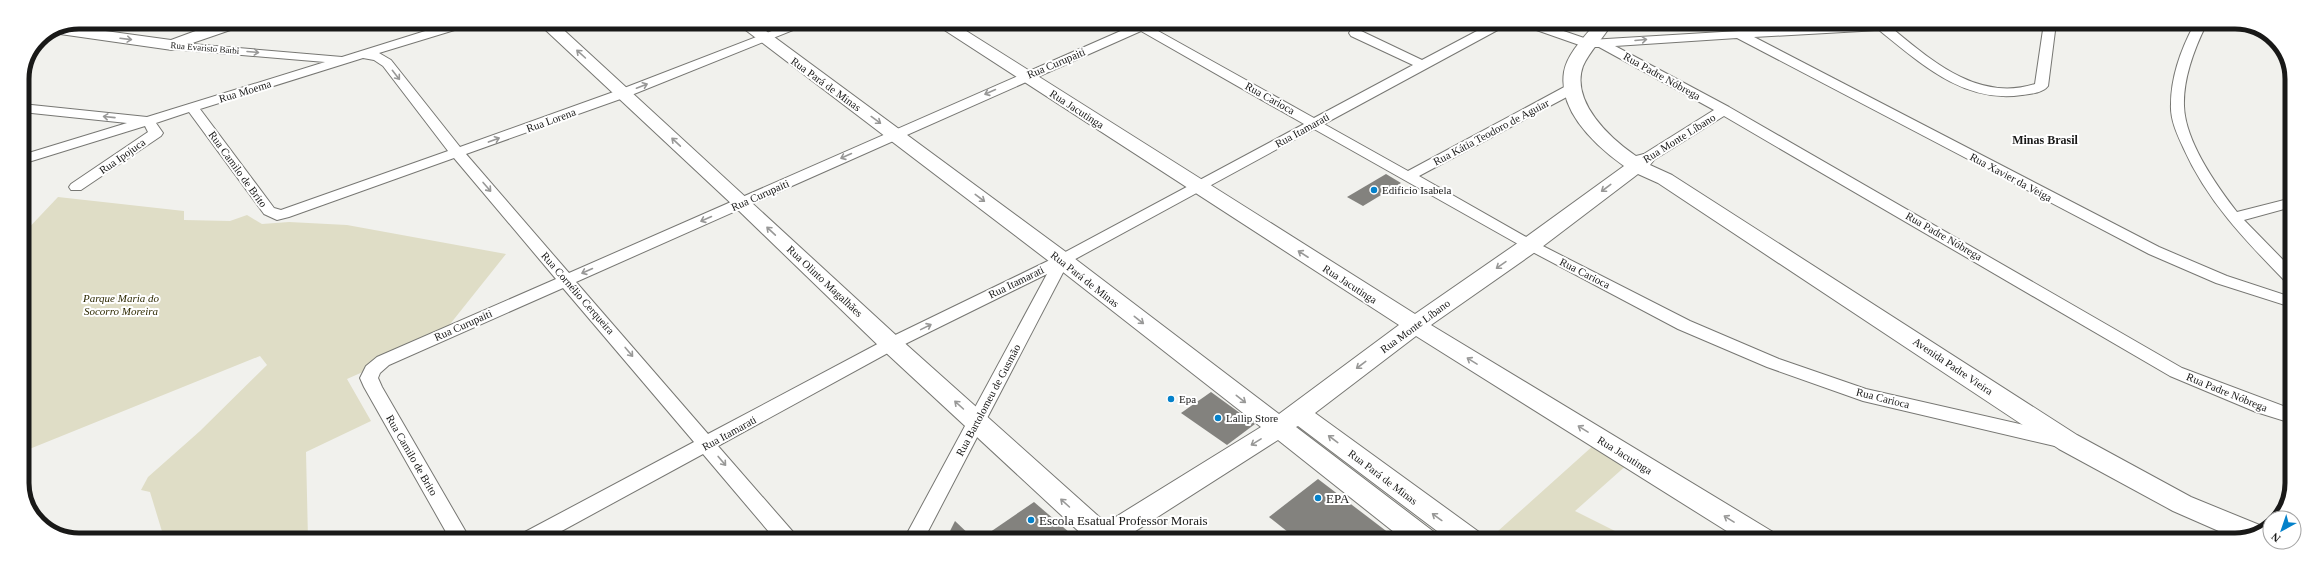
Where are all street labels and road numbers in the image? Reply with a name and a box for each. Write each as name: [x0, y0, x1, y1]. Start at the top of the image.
street label: Rua Evaristo Barbi: [170, 40, 240, 56]
street label: Rua Curupaiti: [1025, 45, 1087, 81]
street label: Rua Padre Nóbrega: [1621, 50, 1703, 102]
street label: Rua Pará de Minas: [789, 55, 863, 113]
street label: Rua Moema: [217, 77, 273, 105]
street label: Rua Carioca: [1243, 79, 1297, 117]
street label: Rua Jacutinga: [1048, 87, 1106, 131]
street label: Rua Kátia Teodoro de Aguiar: [1431, 96, 1551, 168]
street label: Rua Lorena: [525, 105, 577, 134]
street label: Rua Itamarati: [1273, 110, 1331, 150]
street label: Rua Monte Líbano: [1641, 111, 1718, 165]
street label: Rua Camilo de Brito: [206, 129, 270, 210]
street label: Rua Ipojuca: [97, 136, 147, 176]
street label: Rua Xavier da Veiga: [1968, 150, 2054, 204]
street label: Rua Curupaiti: [729, 177, 791, 213]
street label: Rua Padre Nóbrega: [1904, 209, 1984, 263]
street label: Rua Olinto Magalhães: [785, 243, 865, 319]
street label: Rua Cornélio Cerqueira: [539, 249, 617, 337]
street label: Rua Pará de Minas: [1048, 249, 1122, 309]
street label: Rua Carioca: [1558, 255, 1612, 291]
street label: Rua Jacutinga: [1321, 262, 1379, 306]
street label: Rua Itamarati: [986, 263, 1046, 301]
street label: Rua Monte Líbano: [1378, 296, 1453, 355]
street label: Rua Curupaiti: [432, 307, 494, 343]
street label: Avenida Padre Vieira: [1911, 335, 1995, 397]
street label: Rua Bartolomeu de Gusmão: [953, 342, 1023, 458]
street label: Rua Padre Nóbrega: [2185, 370, 2269, 414]
street label: Rua Carioca: [1855, 386, 1911, 410]
street label: Rua Camilo de Brito: [384, 412, 440, 498]
street label: Rua Itamarati: [700, 413, 758, 453]
street label: Rua Jacutinga: [1596, 433, 1655, 477]
street label: Rua Pará de Minas: [1346, 447, 1420, 507]

